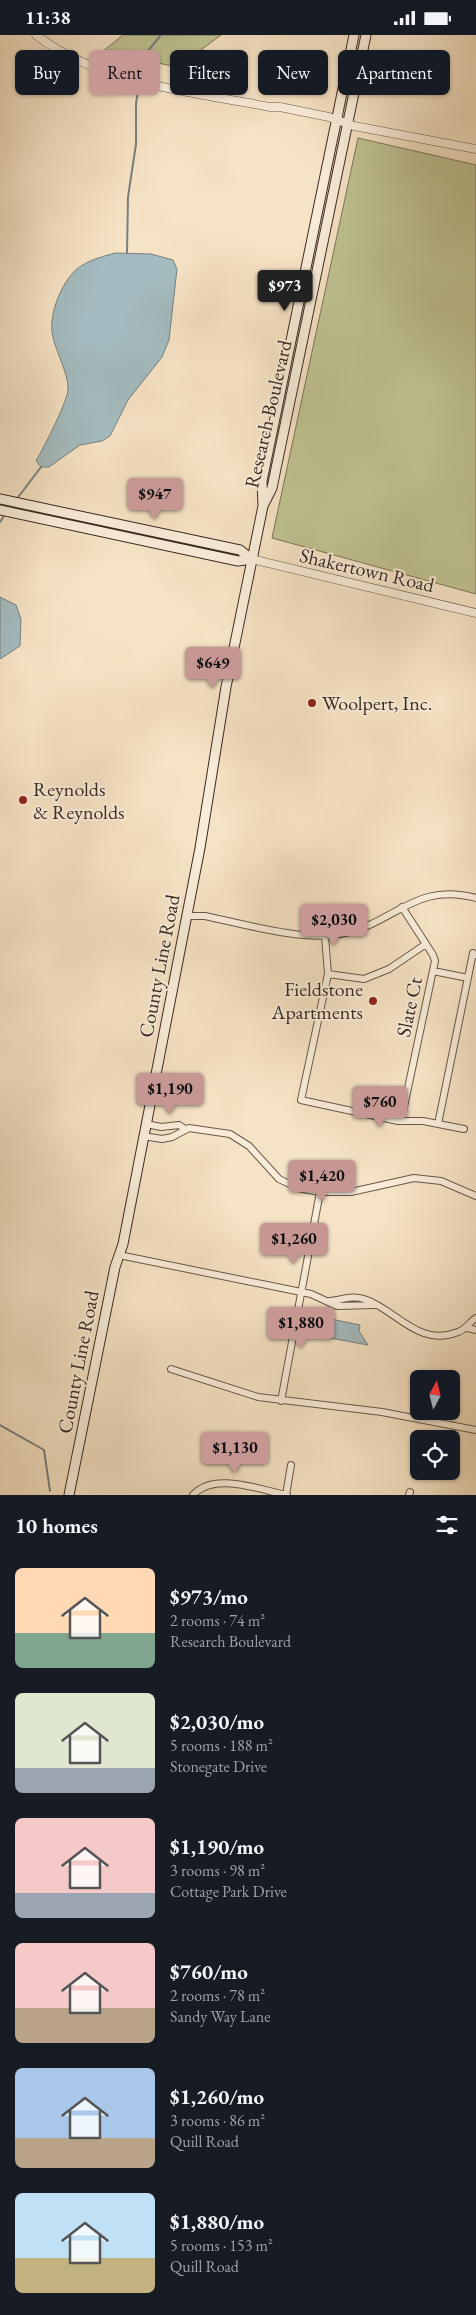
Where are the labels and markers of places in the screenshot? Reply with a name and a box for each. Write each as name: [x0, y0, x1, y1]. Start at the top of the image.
pin: $973: [255, 269, 315, 312]
pin: $947: [125, 477, 185, 520]
pin: $649: [183, 647, 243, 689]
place label: Woolpert, Inc.: [322, 690, 432, 716]
marker: Woolpert, Inc.: [306, 697, 318, 709]
place label: Reynolds & Reynolds: [33, 776, 124, 825]
marker: Reynolds & Reynolds: [17, 794, 29, 806]
pin: $2,030: [293, 903, 375, 946]
place label: Fieldstone Apartments: [271, 976, 363, 1025]
marker: Fieldstone Apartments: [367, 995, 379, 1007]
pin: $1,190: [129, 1073, 211, 1115]
pin: $760: [350, 1085, 410, 1128]
pin: $1,420: [281, 1159, 363, 1202]
pin: $1,260: [253, 1223, 335, 1265]
pin: $1,880: [260, 1307, 342, 1349]
pin: $1,130: [194, 1431, 276, 1474]

